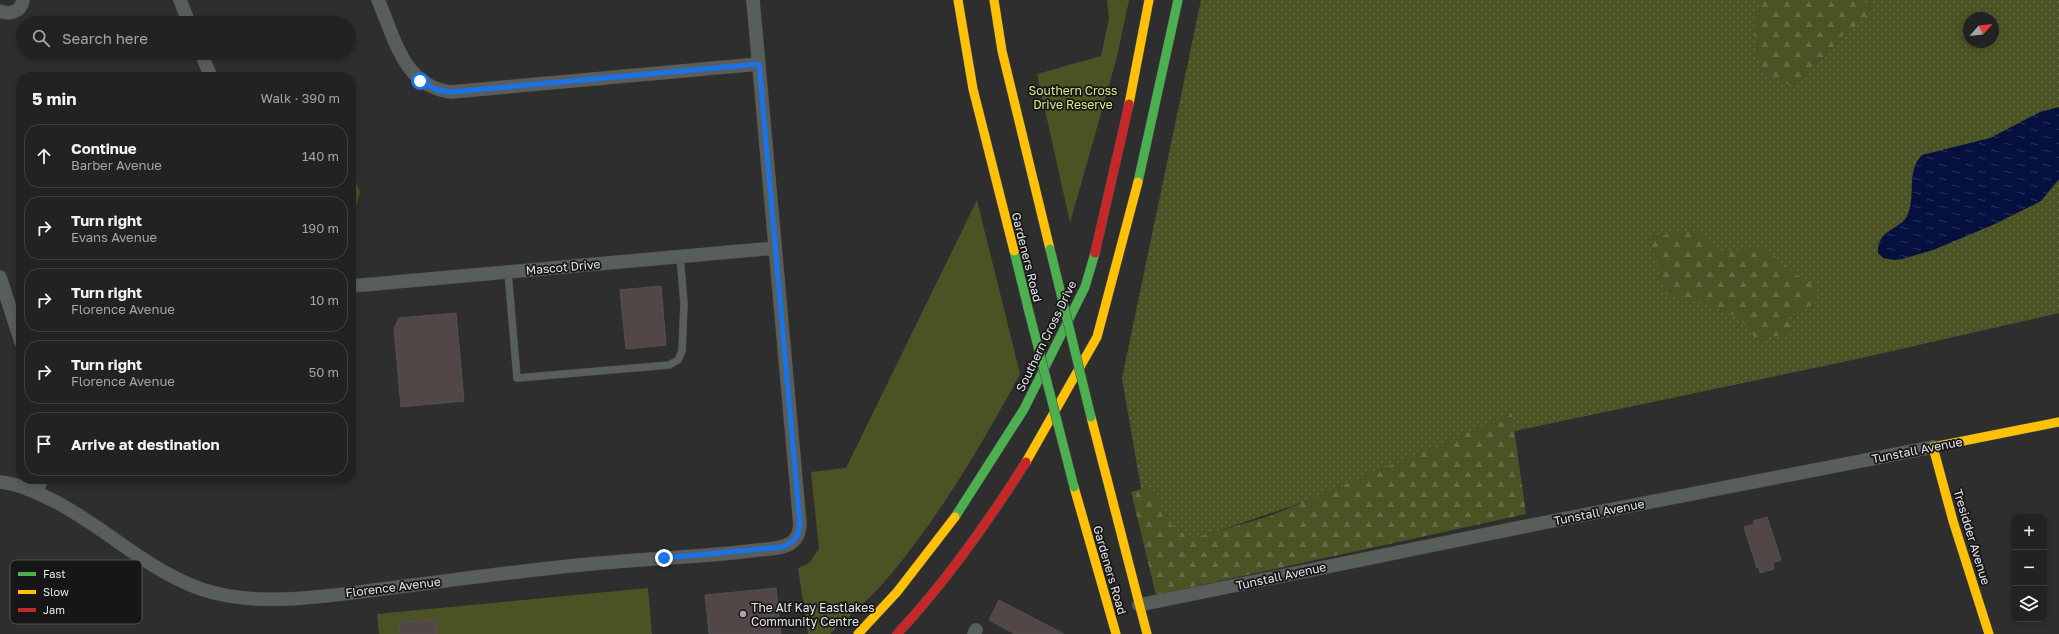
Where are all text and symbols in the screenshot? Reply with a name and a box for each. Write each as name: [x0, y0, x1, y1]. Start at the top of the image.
north arrow: [1963, 12, 1999, 48]
search box: [16, 16, 356, 60]
icon: search: [30, 27, 52, 49]
text: Search here: [62, 29, 148, 47]
route start: [411, 72, 429, 90]
park label: Southern Cross Drive Reserve: [1029, 83, 1117, 112]
text: 5 min: [32, 88, 76, 109]
text: Walk · 390 m: [261, 90, 340, 106]
text: Continue: [71, 139, 137, 157]
icon: ahead: [33, 145, 55, 167]
text: 140 m: [302, 148, 339, 164]
text: Barber Avenue: [71, 157, 162, 173]
text: Turn right: [71, 211, 142, 229]
street label: Gardeners Road: [1009, 211, 1045, 303]
icon: right: [33, 217, 55, 239]
text: 190 m: [302, 220, 339, 236]
text: Evans Avenue: [71, 229, 157, 245]
street label: Mascot Drive: [525, 256, 601, 278]
street label: Southern Cross Drive: [1013, 278, 1079, 394]
text: Turn right: [71, 283, 142, 301]
icon: right: [33, 289, 55, 311]
text: 10 m: [310, 292, 339, 308]
text: Florence Avenue: [71, 301, 175, 317]
text: Turn right: [71, 355, 142, 373]
icon: right: [33, 361, 55, 383]
text: 50 m: [309, 364, 339, 380]
text: Florence Avenue: [71, 373, 175, 389]
icon: arrive: [33, 433, 55, 455]
street label: Tunstall Avenue: [1870, 434, 1964, 466]
text: Arrive at destination: [71, 435, 220, 453]
street label: Tresidder Avenue: [1950, 487, 1994, 587]
street label: Tunstall Avenue: [1552, 496, 1646, 528]
map controls: [2011, 514, 2047, 622]
button: +: [2011, 514, 2047, 550]
street label: Gardeners Road: [1090, 524, 1130, 616]
route end: [655, 549, 673, 567]
button: −: [2011, 550, 2047, 586]
street label: Tunstall Avenue: [1234, 559, 1328, 593]
legend: [10, 560, 142, 624]
text: Fast: [43, 567, 66, 580]
street label: Florence Avenue: [345, 574, 442, 600]
text: Slow: [43, 585, 69, 598]
button: layers: [2011, 586, 2047, 622]
place label: The Alf Kay Eastlakes Community Centre: [751, 600, 875, 629]
text: Jam: [43, 603, 65, 616]
marker: The Alf Kay Eastlakes Community Centre: [738, 609, 748, 619]

